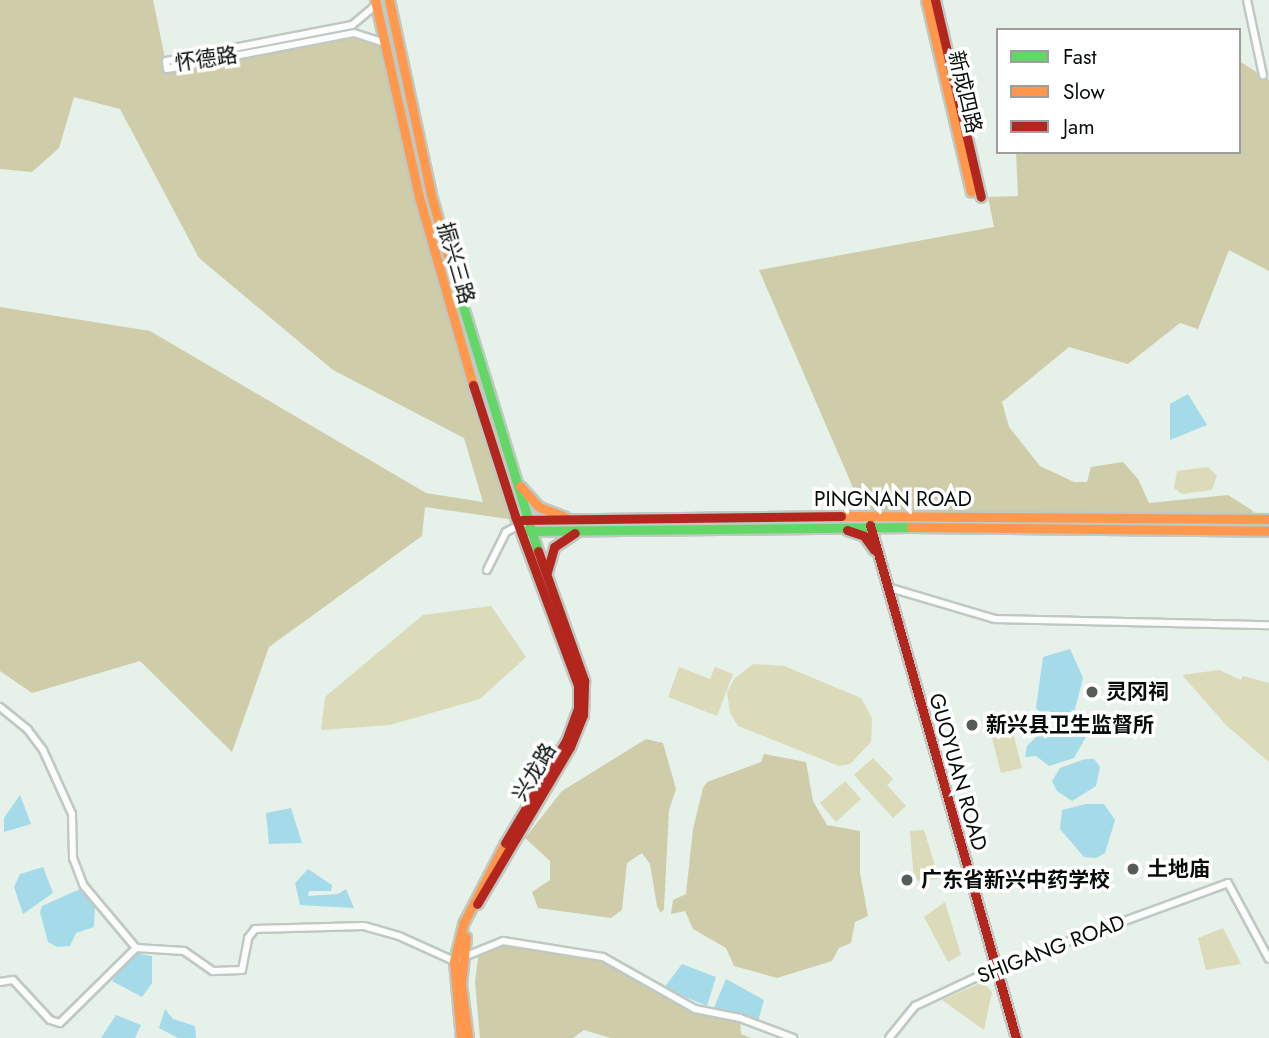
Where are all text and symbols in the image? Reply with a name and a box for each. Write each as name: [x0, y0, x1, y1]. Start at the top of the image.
legend: [996, 28, 1241, 154]
street label: 怀德路: [173, 42, 239, 76]
text: Fast: [1063, 42, 1096, 72]
street label: 新成四路: [943, 48, 987, 136]
text: Slow: [1063, 77, 1105, 107]
text: Jam: [1063, 112, 1095, 142]
street label: 振兴三路: [432, 219, 480, 307]
street label: PINGNAN ROAD: [814, 486, 972, 512]
place label: 灵冈祠: [1106, 679, 1169, 705]
marker: 灵冈祠: [1084, 684, 1100, 700]
street label: GUOYUAN ROAD: [923, 690, 993, 854]
place label: 新兴县卫生监督所: [986, 712, 1154, 738]
marker: 新兴县卫生监督所: [964, 717, 980, 733]
street label: 兴龙路: [507, 739, 561, 805]
place label: 土地庙: [1147, 856, 1210, 882]
marker: 土地庙: [1125, 861, 1141, 877]
place label: 广东省新兴中药学校: [921, 867, 1110, 893]
marker: 广东省新兴中药学校: [899, 872, 915, 888]
street label: SHIGANG ROAD: [974, 909, 1128, 989]

